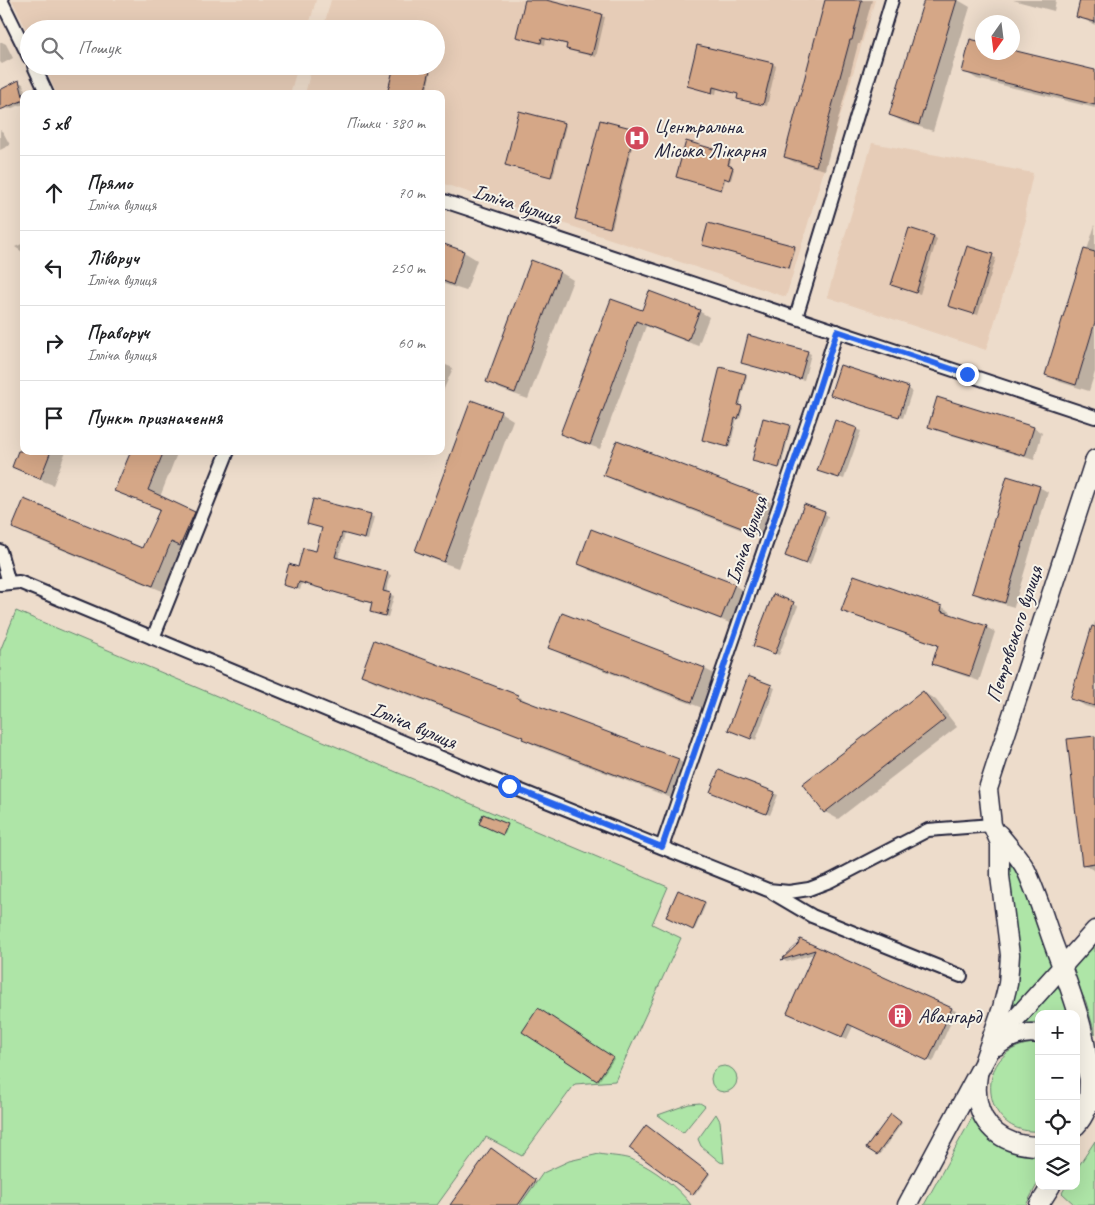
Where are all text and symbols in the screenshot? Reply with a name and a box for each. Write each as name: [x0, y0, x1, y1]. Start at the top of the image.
north arrow: [975, 15, 1020, 60]
search box: [20, 20, 445, 75]
icon: search: [38, 34, 66, 62]
text: Пошук: [78, 36, 120, 60]
text: 5 хв: [40, 110, 68, 136]
text: Пішки · 380 m: [346, 113, 425, 133]
place label: Центральна Міська Лікарня: [654, 113, 766, 163]
hospital icon: Центральна Міська Лікарня: [624, 125, 650, 151]
text: Прямо: [87, 171, 132, 195]
street label: Ілліча вулиця: [470, 178, 566, 231]
icon: ahead: [40, 179, 68, 207]
text: 70 m: [398, 183, 425, 203]
text: Ілліча вулиця: [87, 195, 156, 215]
text: Ліворуч: [87, 246, 139, 270]
icon: left: [40, 254, 68, 282]
text: 250 m: [391, 258, 425, 278]
text: Ілліча вулиця: [87, 270, 156, 290]
text: Праворуч: [87, 321, 149, 345]
icon: right: [40, 329, 68, 357]
text: 60 m: [398, 333, 425, 353]
text: Ілліча вулиця: [87, 345, 156, 365]
route end: [956, 363, 979, 386]
icon: arrive: [40, 404, 68, 432]
text: Пункт призначення: [87, 406, 222, 430]
street label: Ілліча вулиця: [719, 491, 774, 587]
street label: Петровського вулиця: [980, 561, 1049, 705]
street label: Ілліча вулиця: [367, 695, 462, 755]
route start: [498, 775, 521, 798]
building icon: Авангард: [887, 1003, 913, 1029]
place label: Авангард: [918, 1003, 983, 1029]
map controls: [1035, 1010, 1080, 1190]
button: +: [1035, 1010, 1080, 1055]
button: −: [1035, 1055, 1080, 1100]
button: locate: [1035, 1100, 1080, 1145]
button: layers: [1035, 1145, 1080, 1190]

